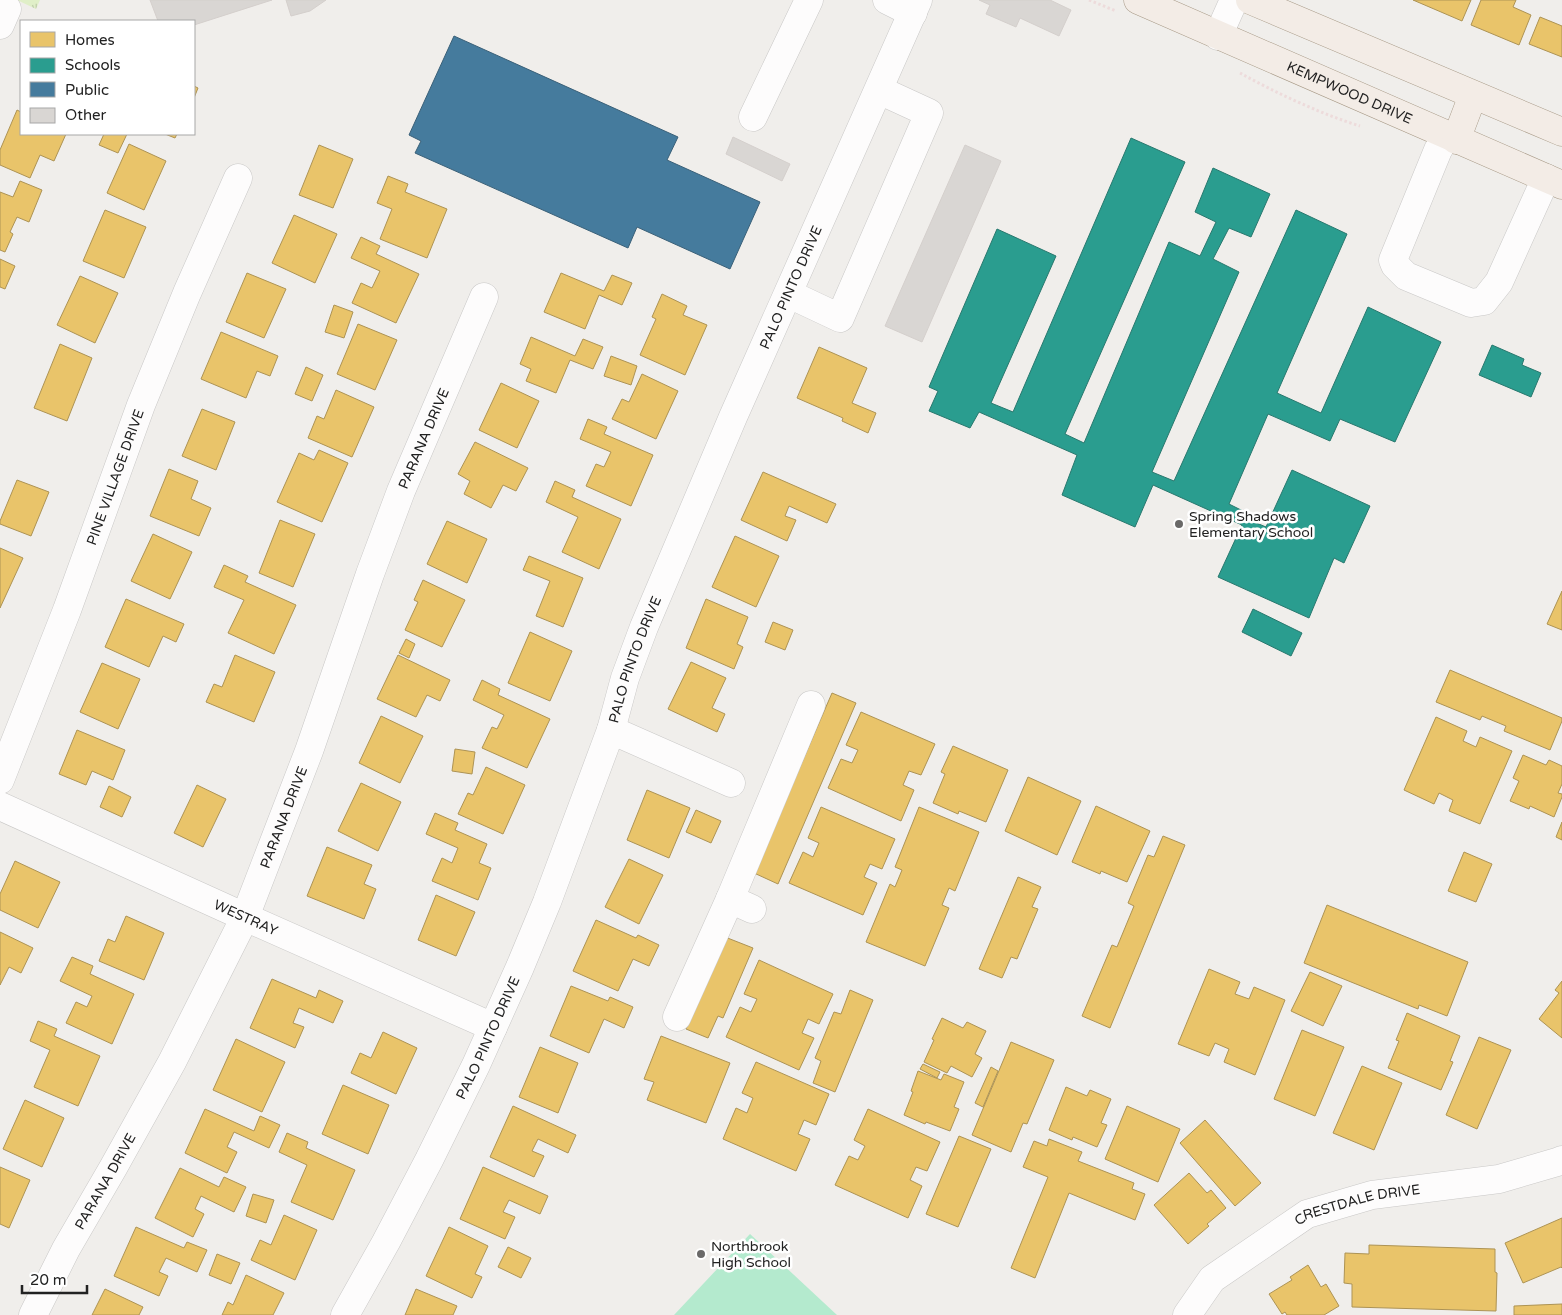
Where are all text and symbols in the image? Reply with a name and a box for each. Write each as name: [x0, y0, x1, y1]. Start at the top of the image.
legend: [20, 20, 195, 135]
text: Homes: [65, 31, 115, 49]
text: Schools: [65, 56, 121, 74]
street label: KEMPWOOD DRIVE: [1284, 57, 1415, 127]
text: Public: [65, 81, 109, 99]
text: Other: [65, 106, 107, 124]
street label: PALO PINTO DRIVE: [756, 223, 825, 352]
street label: PARANA DRIVE: [394, 385, 453, 491]
street label: PINE VILLAGE DRIVE: [83, 407, 147, 547]
place label: Spring Shadows Elementary School: [1189, 508, 1313, 541]
marker: Spring Shadows Elementary School: [1173, 518, 1185, 530]
street label: PALO PINTO DRIVE: [605, 593, 665, 725]
street label: PARANA DRIVE: [256, 764, 311, 871]
street label: WESTRAY: [211, 896, 281, 939]
street label: PALO PINTO DRIVE: [452, 974, 523, 1102]
street label: PARANA DRIVE: [71, 1130, 139, 1232]
street label: CRESTDALE DRIVE: [1291, 1181, 1421, 1229]
place label: Northbrook High School: [711, 1238, 791, 1271]
marker: Northbrook High School: [695, 1248, 707, 1260]
scale bar: [22, 1262, 88, 1294]
text: 20 m: [30, 1271, 67, 1289]

